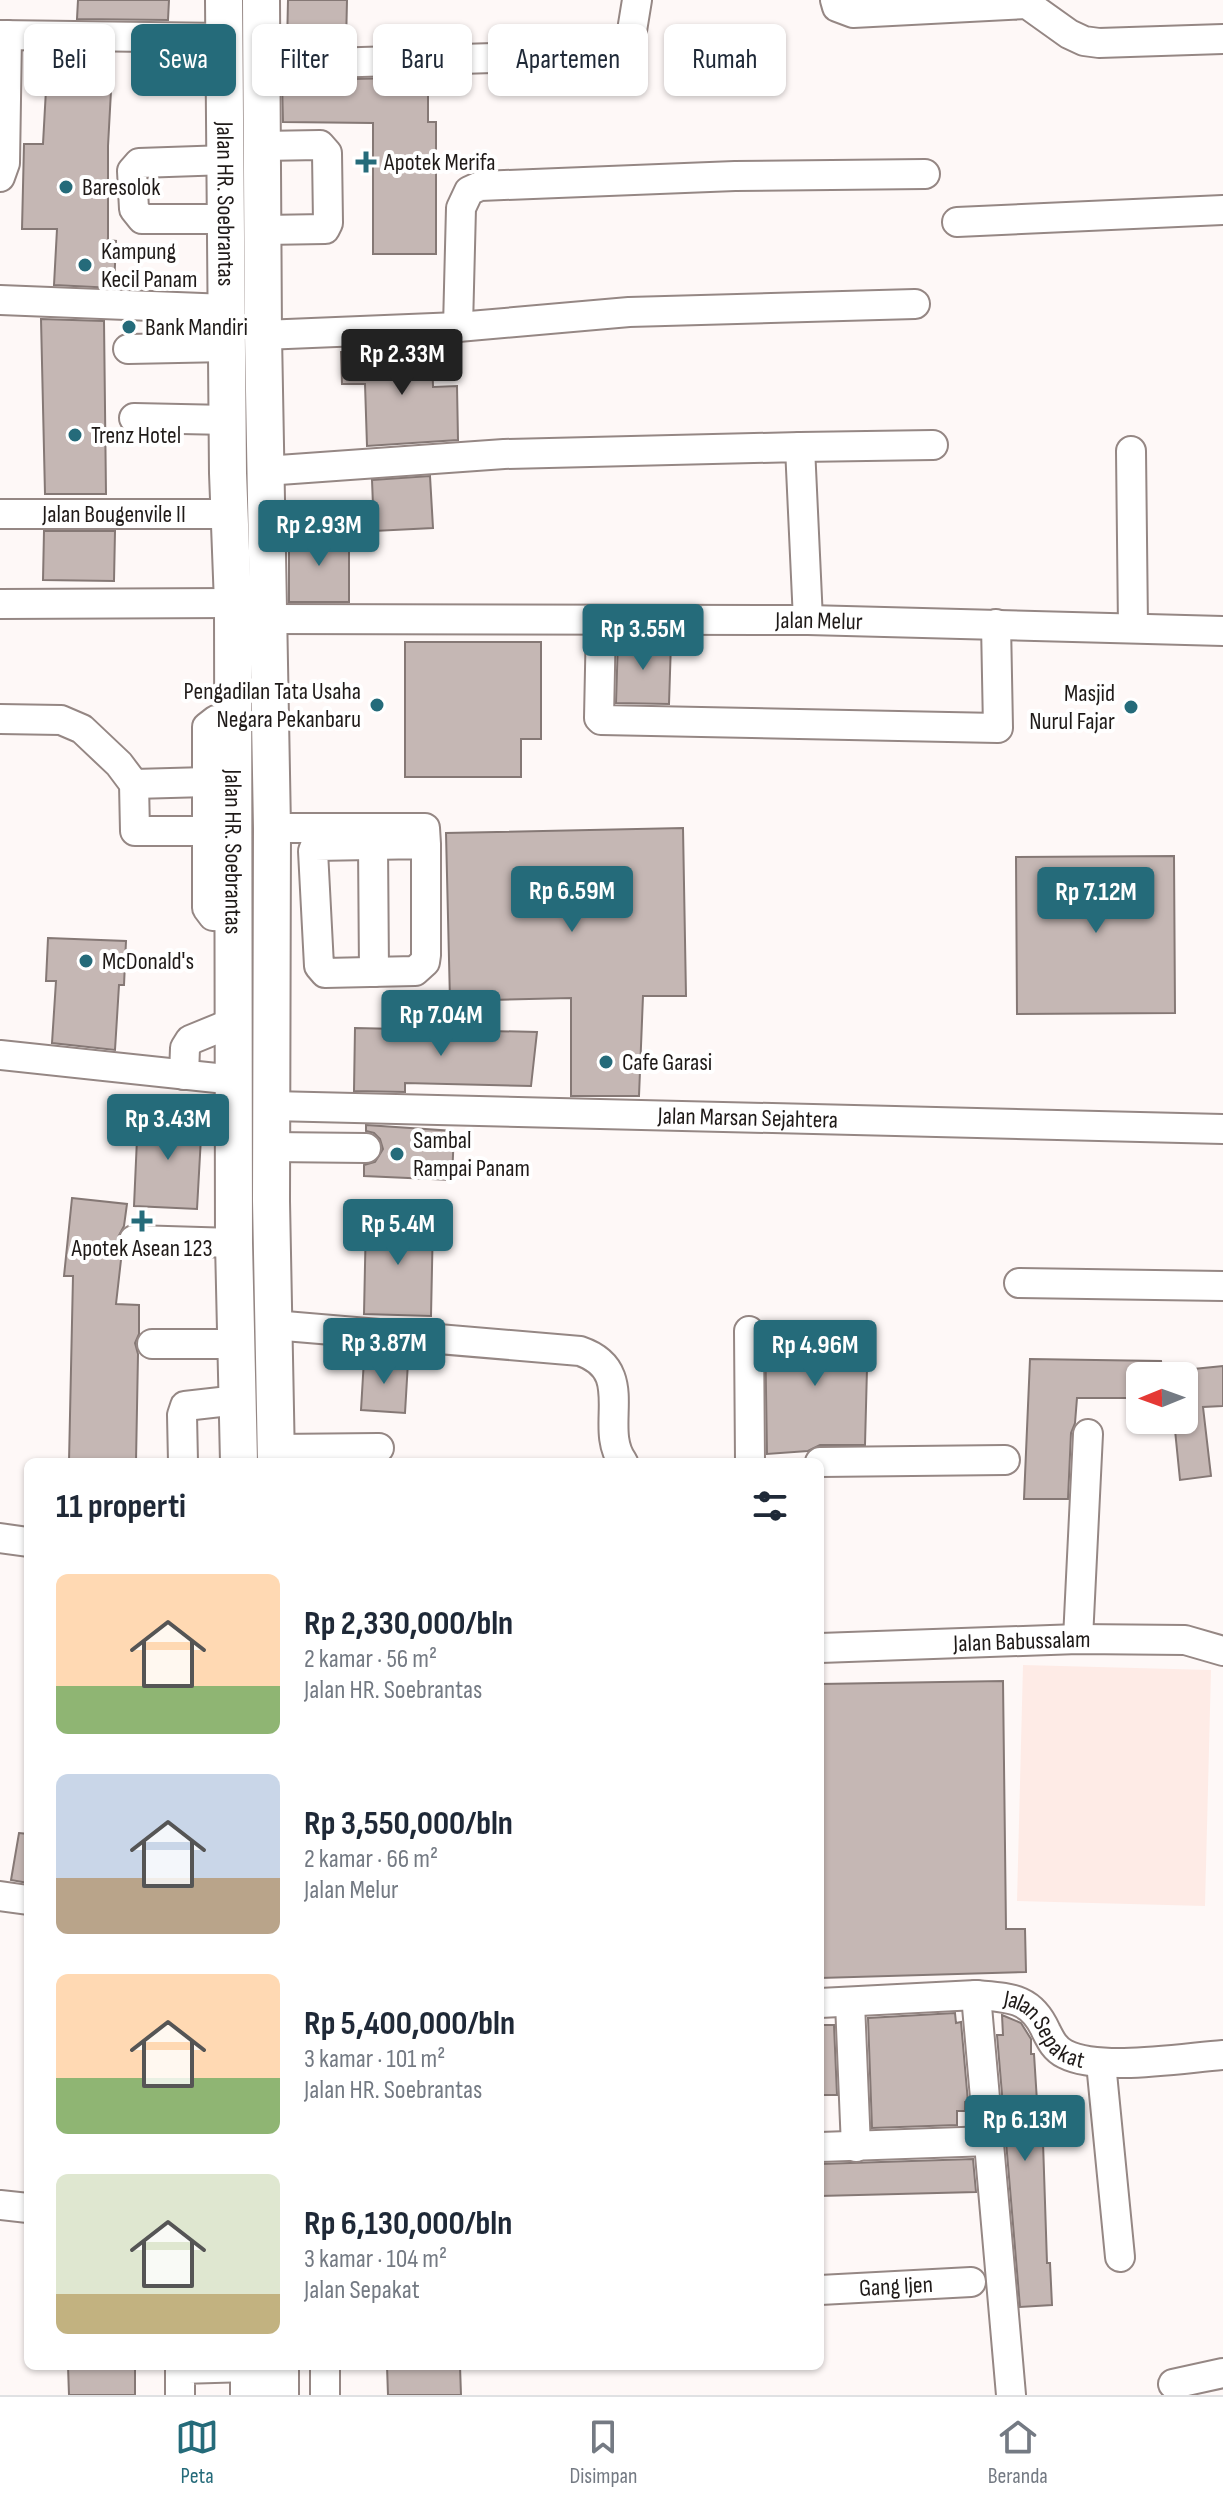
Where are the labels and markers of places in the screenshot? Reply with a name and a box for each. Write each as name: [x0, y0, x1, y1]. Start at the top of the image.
place label: Apotek Merifa: [383, 148, 496, 177]
marker: Apotek Merifa: [355, 151, 377, 173]
place label: Baresolok: [82, 173, 160, 202]
marker: Baresolok: [57, 178, 75, 196]
place label: Kampung Kecil Panam: [101, 237, 197, 294]
marker: Kampung Kecil Panam: [76, 256, 94, 274]
place label: Bank Mandiri: [145, 313, 248, 342]
marker: Bank Mandiri: [120, 318, 138, 336]
pin: Rp 2.33M: [319, 329, 485, 397]
place label: Trenz Hotel: [91, 421, 181, 450]
marker: Trenz Hotel: [66, 426, 84, 444]
pin: Rp 2.93M: [236, 500, 402, 568]
pin: Rp 3.55M: [560, 604, 726, 672]
place label: Pengadilan Tata Usaha Negara Pekanbaru: [183, 677, 361, 734]
place label: Masjid Nurul Fajar: [1029, 679, 1115, 736]
marker: Pengadilan Tata Usaha Negara Pekanbaru: [368, 696, 386, 714]
marker: Masjid Nurul Fajar: [1122, 698, 1140, 716]
pin: Rp 6.59M: [489, 866, 655, 934]
pin: Rp 7.12M: [1013, 867, 1179, 935]
place label: McDonald's: [102, 947, 194, 976]
marker: McDonald's: [77, 952, 95, 970]
pin: Rp 7.04M: [358, 990, 524, 1058]
place label: Cafe Garasi: [622, 1048, 712, 1077]
marker: Cafe Garasi: [597, 1053, 615, 1071]
pin: Rp 3.43M: [85, 1094, 251, 1162]
place label: Sambal Rampai Panam: [413, 1126, 530, 1183]
marker: Sambal Rampai Panam: [388, 1145, 406, 1163]
pin: Rp 5.4M: [324, 1199, 472, 1267]
marker: Apotek Asean 123: [133, 1212, 151, 1230]
place label: Apotek Asean 123: [71, 1234, 212, 1263]
pin: Rp 3.87M: [301, 1318, 467, 1386]
pin: Rp 4.96M: [732, 1320, 898, 1388]
pin: Rp 6.13M: [942, 2095, 1108, 2163]

